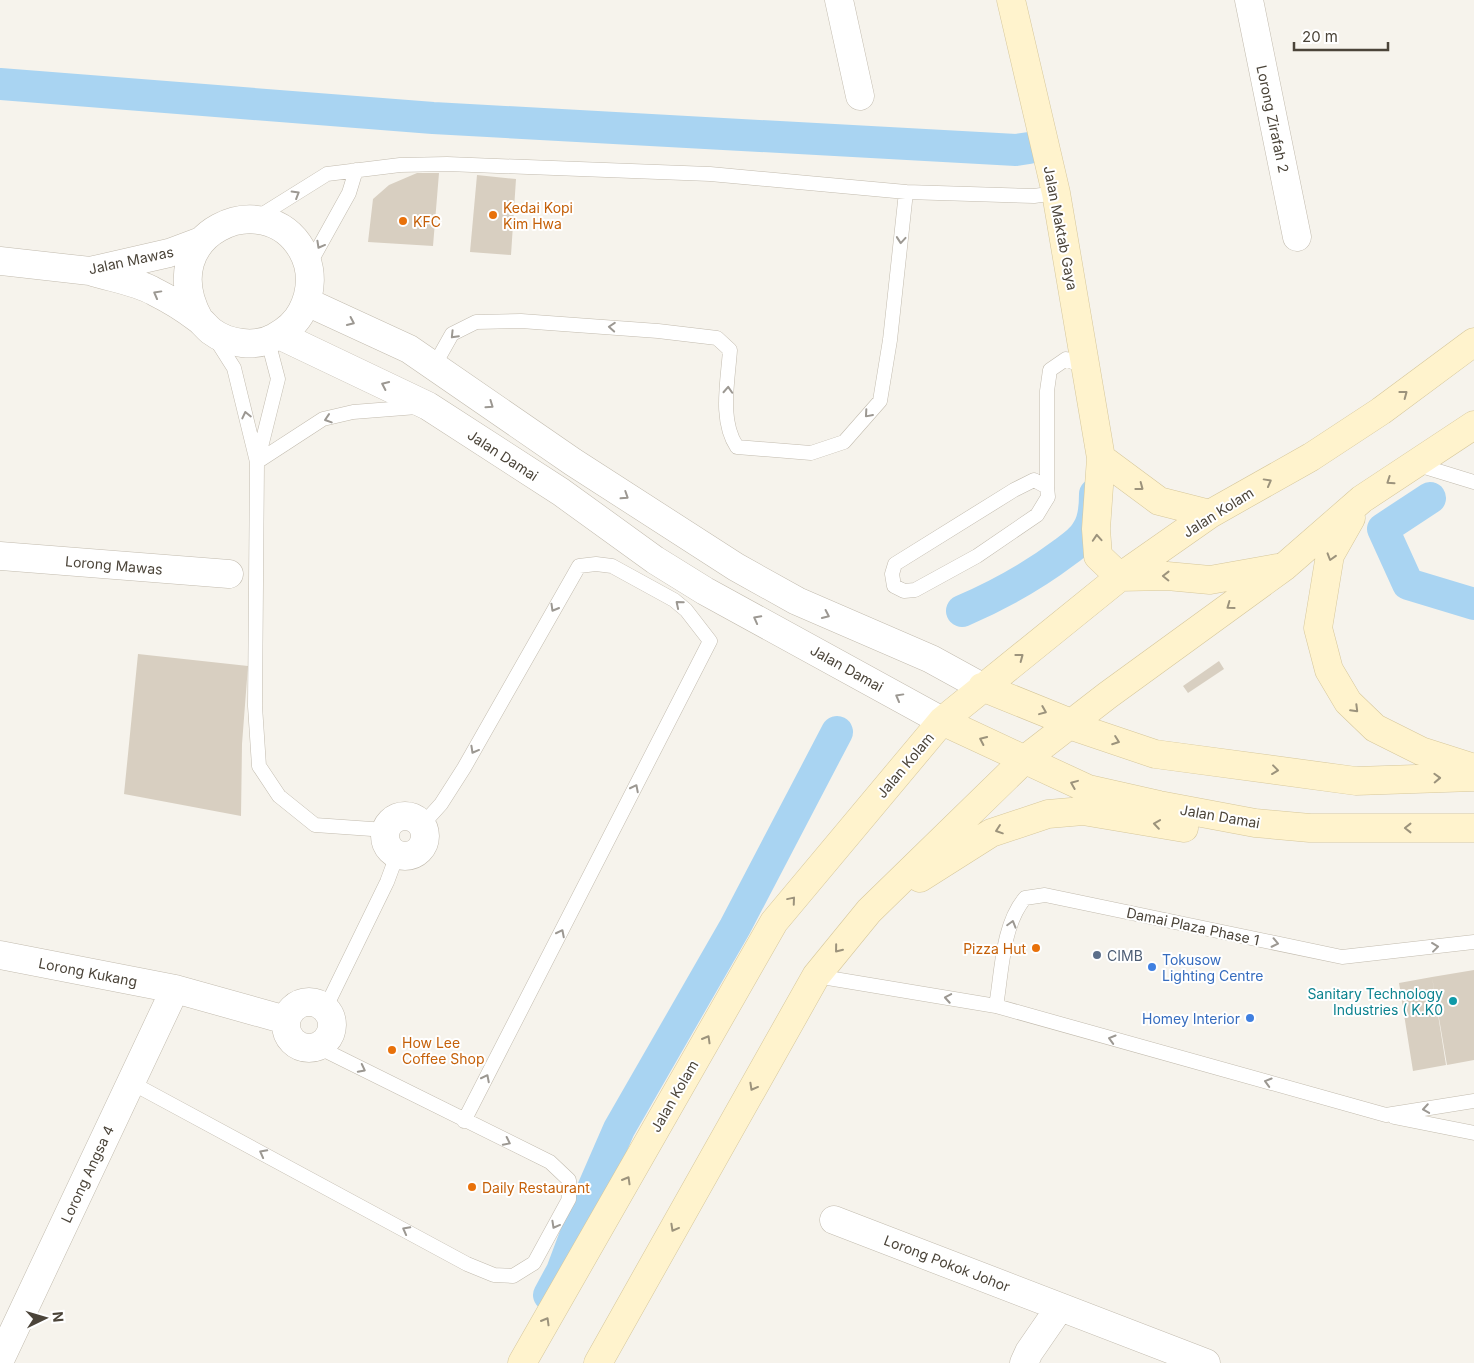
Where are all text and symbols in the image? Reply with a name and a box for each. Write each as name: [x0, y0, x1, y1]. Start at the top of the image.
scale bar: [1294, 20, 1388, 52]
text: 20 m: [1302, 27, 1338, 46]
street label: Lorong Zirafah 2: [1253, 64, 1293, 174]
street label: Jalan Maktab Gaya: [1041, 164, 1081, 292]
one-way arrow: [290, 191, 299, 200]
place label: Kedai Kopi Kim Hwa: [503, 199, 573, 232]
marker: Kedai Kopi Kim Hwa: [487, 209, 499, 221]
place label: KFC: [413, 213, 441, 230]
marker: KFC: [397, 215, 409, 227]
one-way arrow: [896, 237, 907, 245]
one-way arrow: [317, 240, 327, 249]
street label: Jalan Mawas: [87, 243, 175, 277]
one-way arrow: [153, 290, 162, 300]
one-way arrow: [346, 316, 355, 327]
one-way arrow: [608, 322, 616, 333]
one-way arrow: [451, 329, 460, 338]
one-way arrow: [381, 381, 390, 392]
one-way arrow: [722, 385, 733, 393]
one-way arrow: [1398, 391, 1408, 400]
one-way arrow: [484, 400, 493, 408]
one-way arrow: [864, 409, 873, 418]
one-way arrow: [241, 410, 252, 419]
one-way arrow: [324, 413, 333, 423]
street label: Jalan Damai: [464, 426, 542, 484]
one-way arrow: [1386, 474, 1395, 484]
one-way arrow: [1262, 478, 1271, 488]
one-way arrow: [1134, 481, 1144, 490]
street label: Jalan Kolam: [1180, 484, 1256, 540]
one-way arrow: [620, 489, 629, 499]
one-way arrow: [1092, 534, 1103, 542]
street label: Lorong Mawas: [65, 552, 163, 578]
one-way arrow: [1326, 553, 1336, 561]
one-way arrow: [1162, 571, 1170, 582]
one-way arrow: [1226, 600, 1236, 609]
one-way arrow: [676, 602, 685, 610]
one-way arrow: [551, 603, 561, 612]
one-way arrow: [821, 608, 830, 619]
one-way arrow: [753, 615, 762, 625]
street label: Jalan Damai: [808, 641, 886, 695]
one-way arrow: [1015, 654, 1024, 663]
one-way arrow: [896, 693, 905, 703]
one-way arrow: [1350, 703, 1359, 712]
one-way arrow: [1038, 706, 1046, 716]
street label: Jalan Kolam: [873, 729, 937, 801]
one-way arrow: [1111, 735, 1120, 745]
one-way arrow: [979, 736, 988, 746]
one-way arrow: [470, 744, 480, 753]
one-way arrow: [1271, 764, 1279, 775]
one-way arrow: [1433, 773, 1441, 783]
one-way arrow: [1070, 779, 1079, 790]
one-way arrow: [629, 785, 639, 794]
street label: Jalan Damai: [1179, 801, 1261, 831]
one-way arrow: [1153, 819, 1161, 830]
one-way arrow: [1404, 823, 1412, 833]
one-way arrow: [995, 825, 1004, 835]
one-way arrow: [786, 897, 795, 906]
street label: Damai Plaza Phase 1: [1125, 904, 1261, 948]
one-way arrow: [1006, 920, 1017, 929]
one-way arrow: [555, 929, 565, 938]
one-way arrow: [1270, 937, 1279, 948]
place label: Pizza Hut: [963, 940, 1026, 957]
marker: Pizza Hut: [1030, 942, 1042, 954]
one-way arrow: [1431, 942, 1439, 953]
one-way arrow: [835, 943, 844, 952]
place label: CIMB: [1107, 947, 1143, 964]
marker: CIMB: [1091, 949, 1103, 961]
place label: Tokusow Lighting Centre: [1162, 951, 1263, 984]
street label: Lorong Kukang: [37, 954, 139, 990]
marker: Tokusow Lighting Centre: [1146, 961, 1158, 973]
place label: Sanitary Technology Industries ( K.K0: [1307, 985, 1443, 1018]
one-way arrow: [944, 994, 953, 1004]
marker: Sanitary Technology Industries ( K.K0: [1447, 995, 1459, 1007]
place label: Homey Interior: [1142, 1010, 1240, 1027]
marker: Homey Interior: [1244, 1012, 1256, 1024]
place label: How Lee Coffee Shop: [402, 1034, 485, 1067]
one-way arrow: [1108, 1034, 1116, 1044]
one-way arrow: [701, 1035, 711, 1044]
marker: How Lee Coffee Shop: [386, 1044, 398, 1056]
street label: Jalan Kolam: [647, 1057, 701, 1135]
one-way arrow: [357, 1063, 366, 1073]
one-way arrow: [480, 1074, 490, 1083]
one-way arrow: [1265, 1078, 1273, 1088]
one-way arrow: [750, 1081, 760, 1090]
one-way arrow: [1421, 1103, 1430, 1113]
street label: Lorong Angsa 4: [57, 1123, 117, 1225]
one-way arrow: [502, 1135, 511, 1146]
one-way arrow: [259, 1150, 268, 1160]
one-way arrow: [620, 1176, 630, 1185]
place label: Daily Restaurant: [482, 1179, 590, 1196]
marker: Daily Restaurant: [466, 1181, 478, 1193]
one-way arrow: [551, 1220, 561, 1229]
one-way arrow: [670, 1223, 680, 1232]
one-way arrow: [403, 1226, 412, 1236]
street label: Lorong Pokok Johor: [882, 1231, 1012, 1295]
north arrow: [20, 1293, 70, 1343]
text: N: [50, 1311, 67, 1323]
one-way arrow: [540, 1317, 550, 1326]

